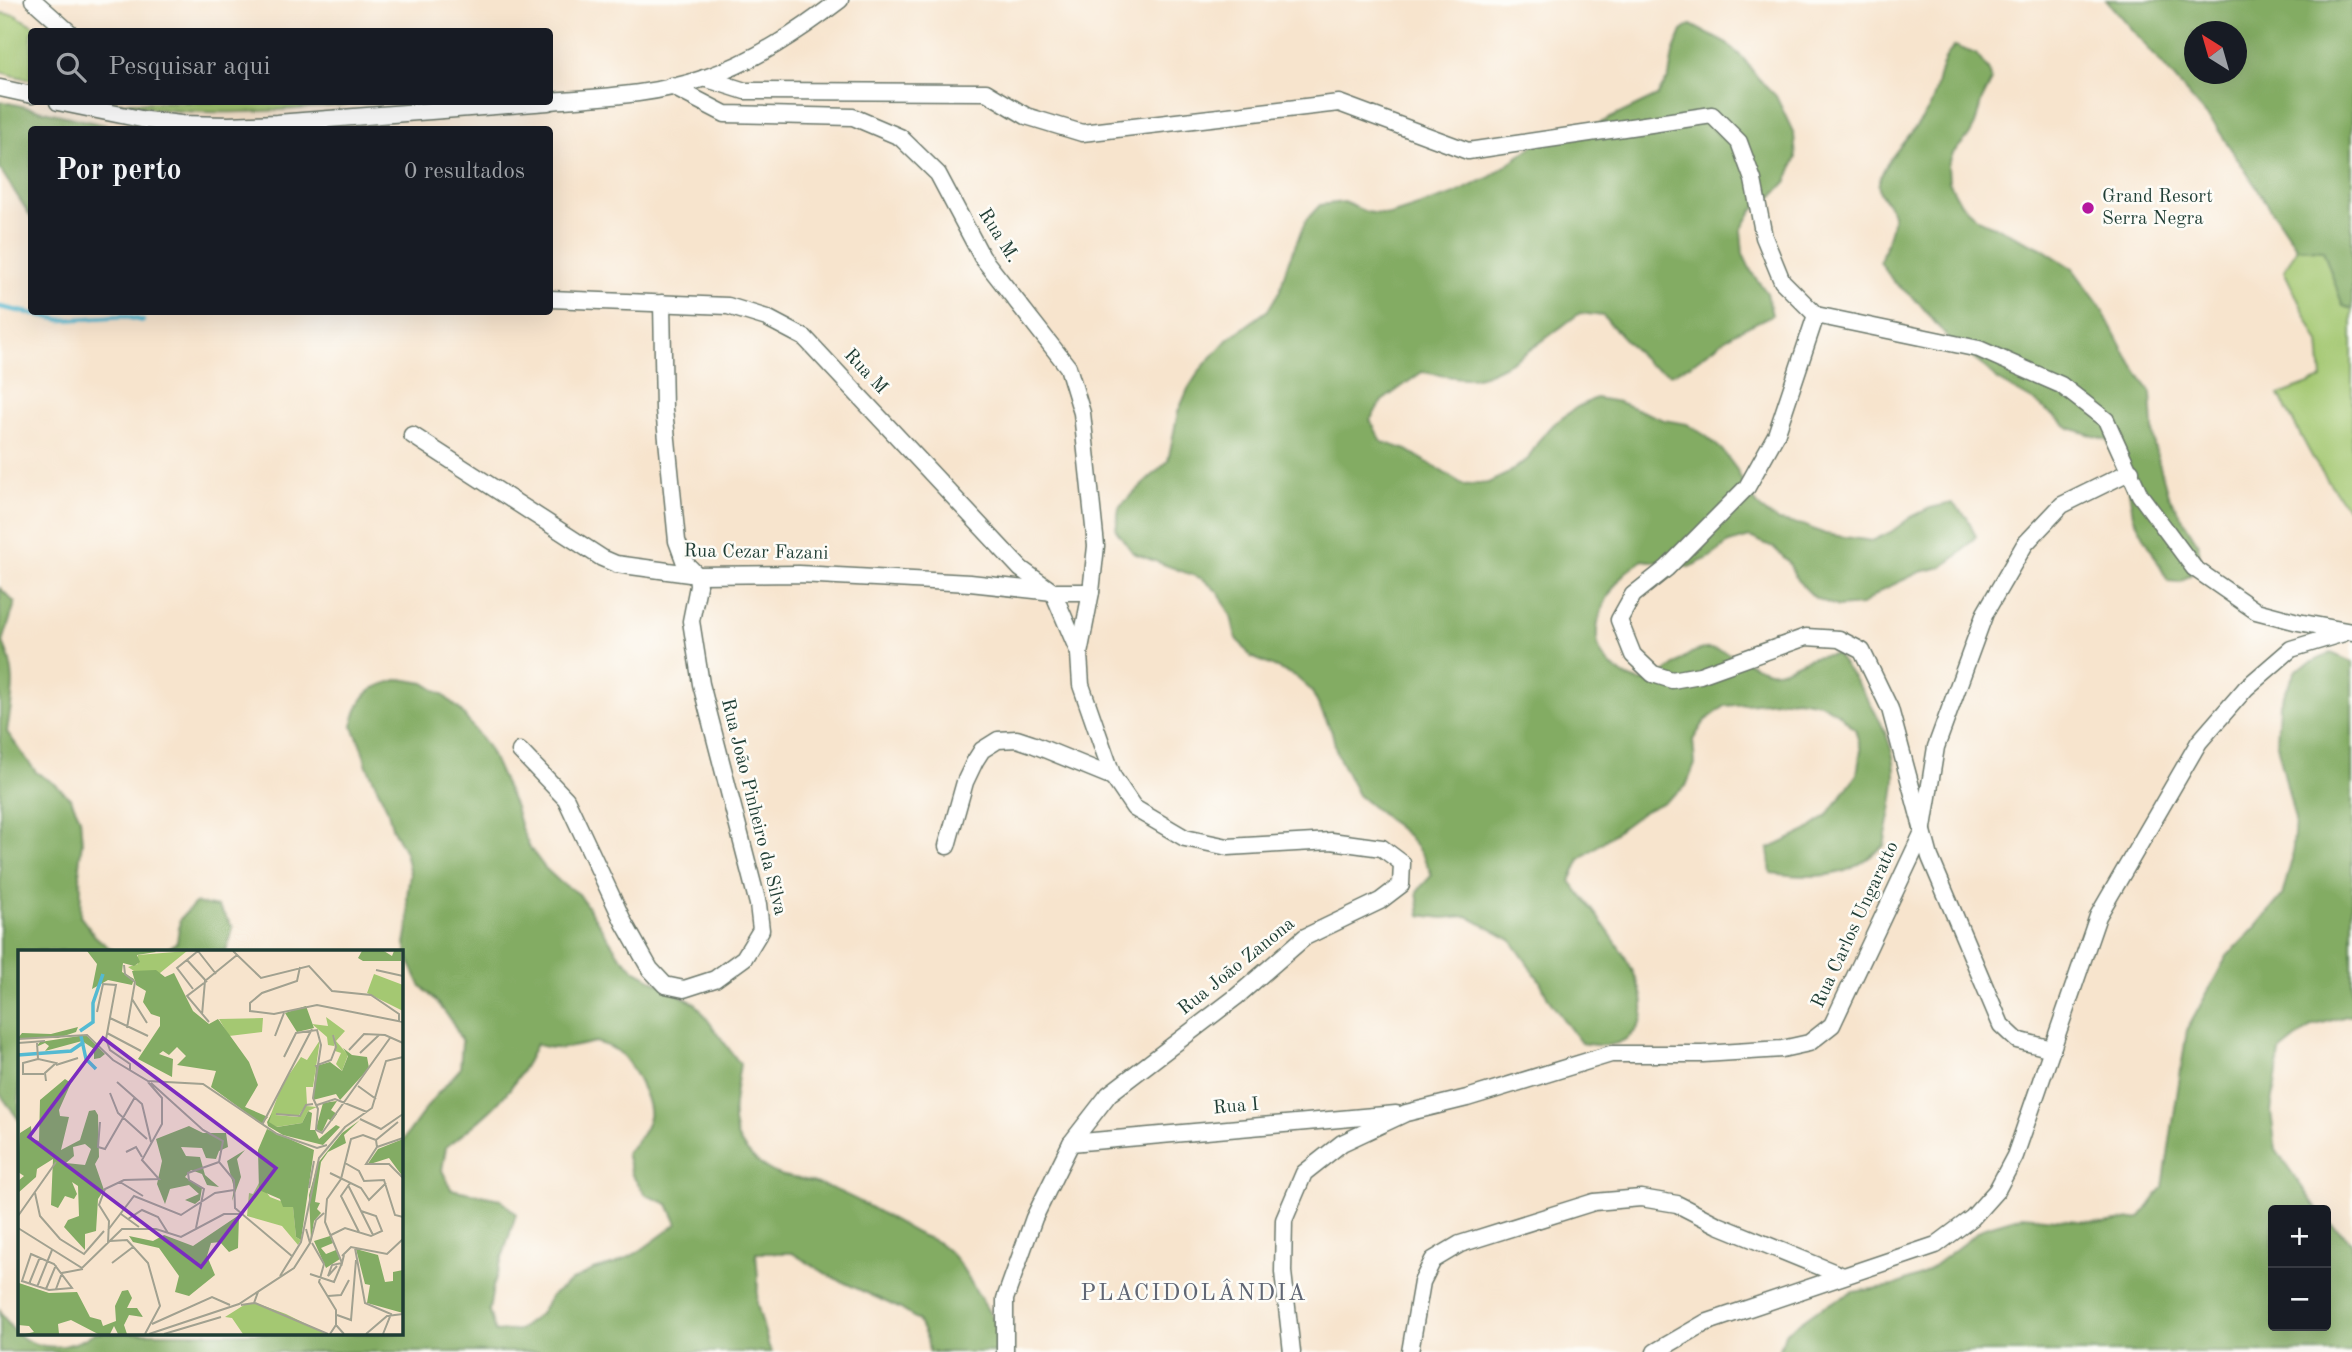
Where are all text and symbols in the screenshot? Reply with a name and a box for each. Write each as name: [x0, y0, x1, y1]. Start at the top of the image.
north arrow: [2184, 21, 2247, 84]
search box: [28, 28, 553, 105]
icon: search: [52, 48, 90, 86]
text: Pesquisar aqui: [108, 54, 270, 80]
text: Por perto: [56, 156, 182, 186]
text: 0 resultados: [404, 160, 525, 183]
place label: Grand Resort Serra Negra: [2102, 188, 2213, 229]
marker: Grand Resort Serra Negra: [2080, 200, 2096, 216]
street label: Rua M.: [974, 206, 1022, 266]
street label: Rua M: [840, 346, 891, 398]
street label: Rua Cezar Fazani: [683, 542, 829, 564]
street label: Rua João Pinheiro da Silva: [717, 697, 789, 918]
street label: Rua Carlos Ungaratto: [1809, 839, 1903, 1011]
street label: Rua João Zanona: [1175, 914, 1299, 1019]
inset map: [18, 950, 402, 1334]
street label: Rua I: [1212, 1096, 1260, 1118]
map controls: [2268, 1205, 2331, 1331]
button: +: [2268, 1205, 2331, 1268]
button: −: [2268, 1268, 2331, 1331]
district label: PLACIDOLÂNDIA: [1080, 1278, 1308, 1305]

